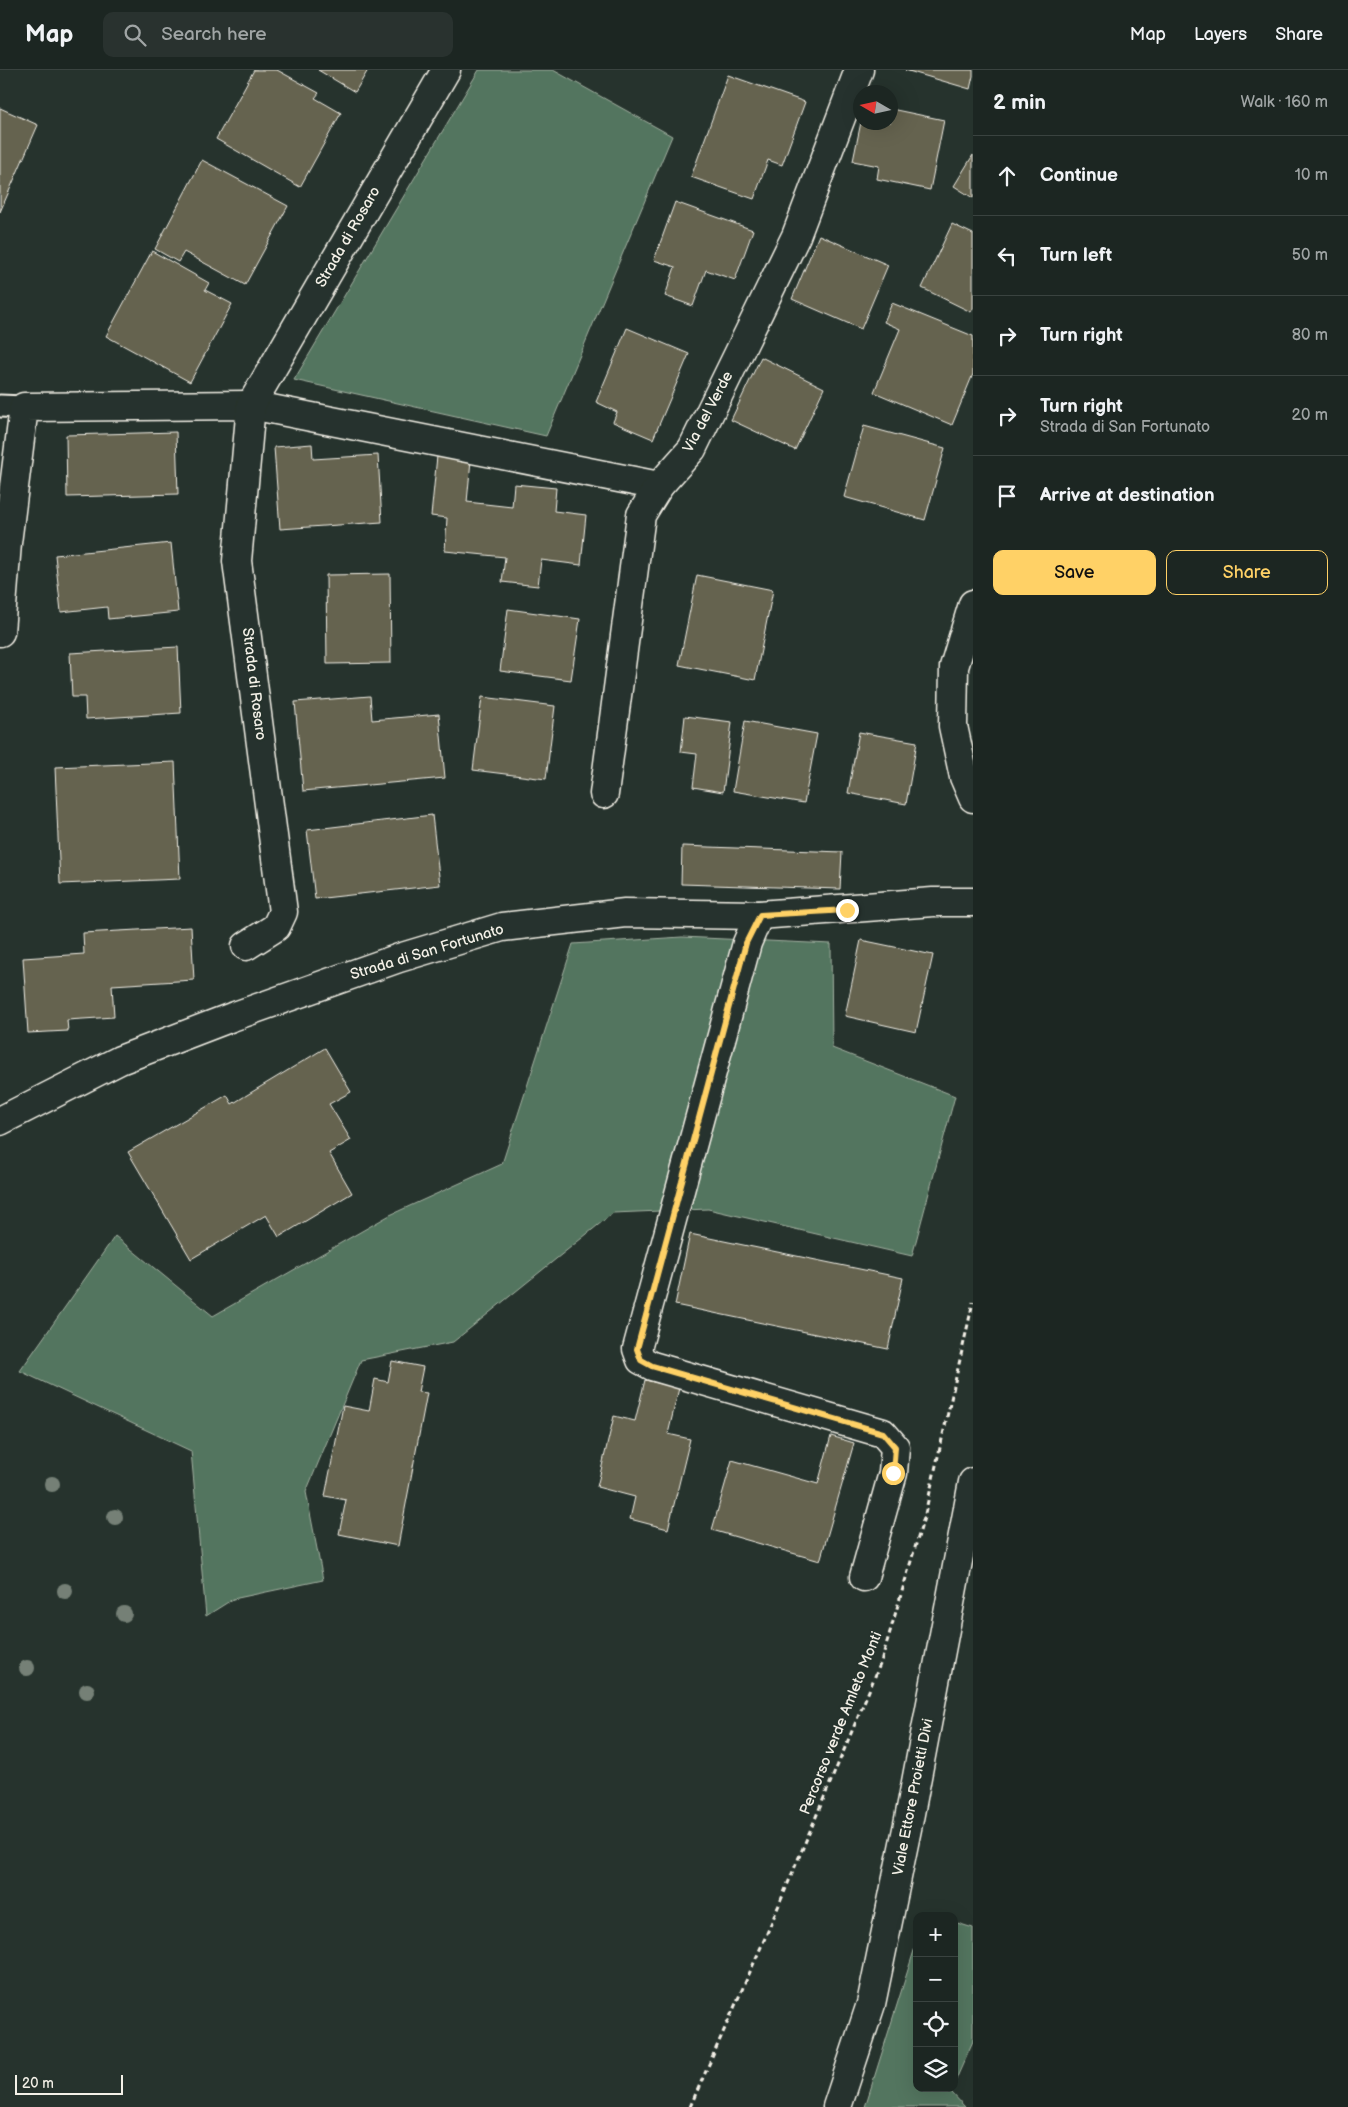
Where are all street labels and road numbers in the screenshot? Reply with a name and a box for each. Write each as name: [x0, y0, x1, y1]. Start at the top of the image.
street label: Strada di Rosaro: [311, 183, 385, 291]
street label: Via del Verde: [679, 368, 737, 456]
street label: Strada di Rosaro: [238, 627, 270, 741]
street label: Strada di San Fortunato: [348, 920, 506, 984]
street label: Percorso verde Amleto Monti: [796, 1629, 886, 1817]
street label: Viale Ettore Proietti Divi: [888, 1717, 938, 1877]

